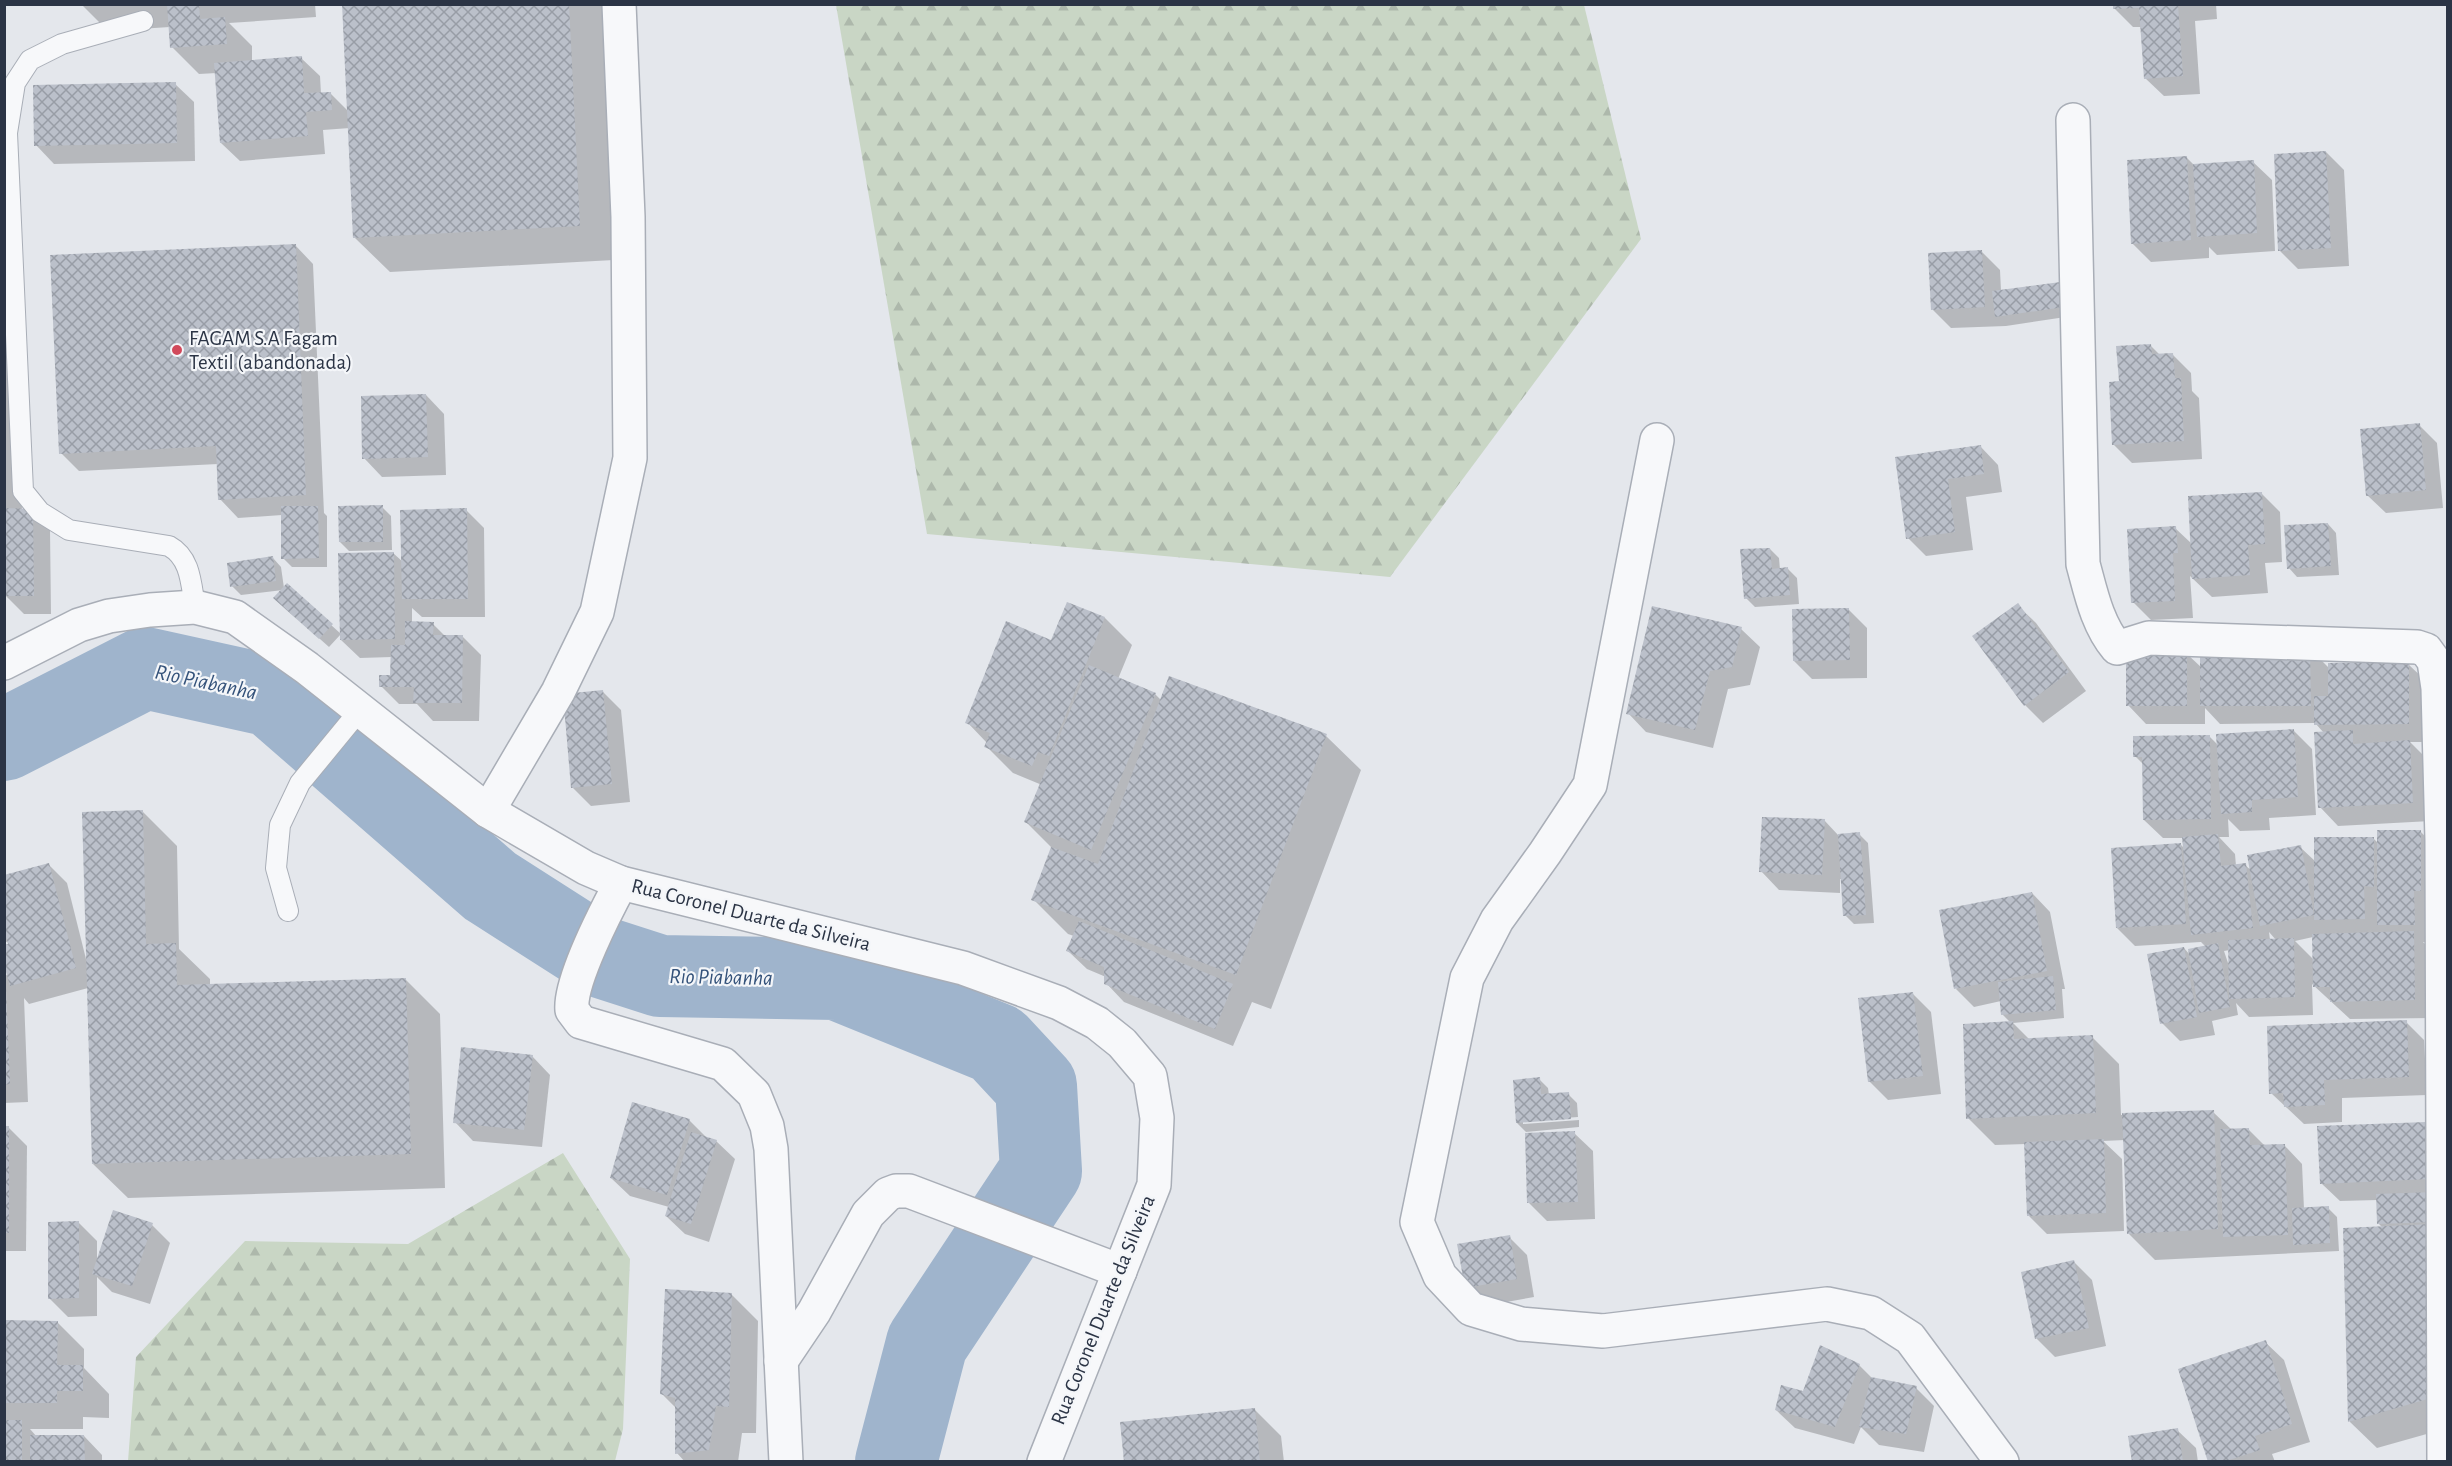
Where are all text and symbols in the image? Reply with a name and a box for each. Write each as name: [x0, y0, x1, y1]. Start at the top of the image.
place label: FAGAM S.A Fagam Textil (abandonada): [189, 328, 353, 373]
marker: FAGAM S.A Fagam Textil (abandonada): [170, 343, 184, 357]
water label: Rio Piabanha: [153, 660, 259, 704]
street label: Rua Coronel Duarte da Silveira: [629, 875, 873, 955]
water label: Rio Piabanha: [669, 965, 773, 989]
street label: Rua Coronel Duarte da Silveira: [1047, 1192, 1159, 1428]

